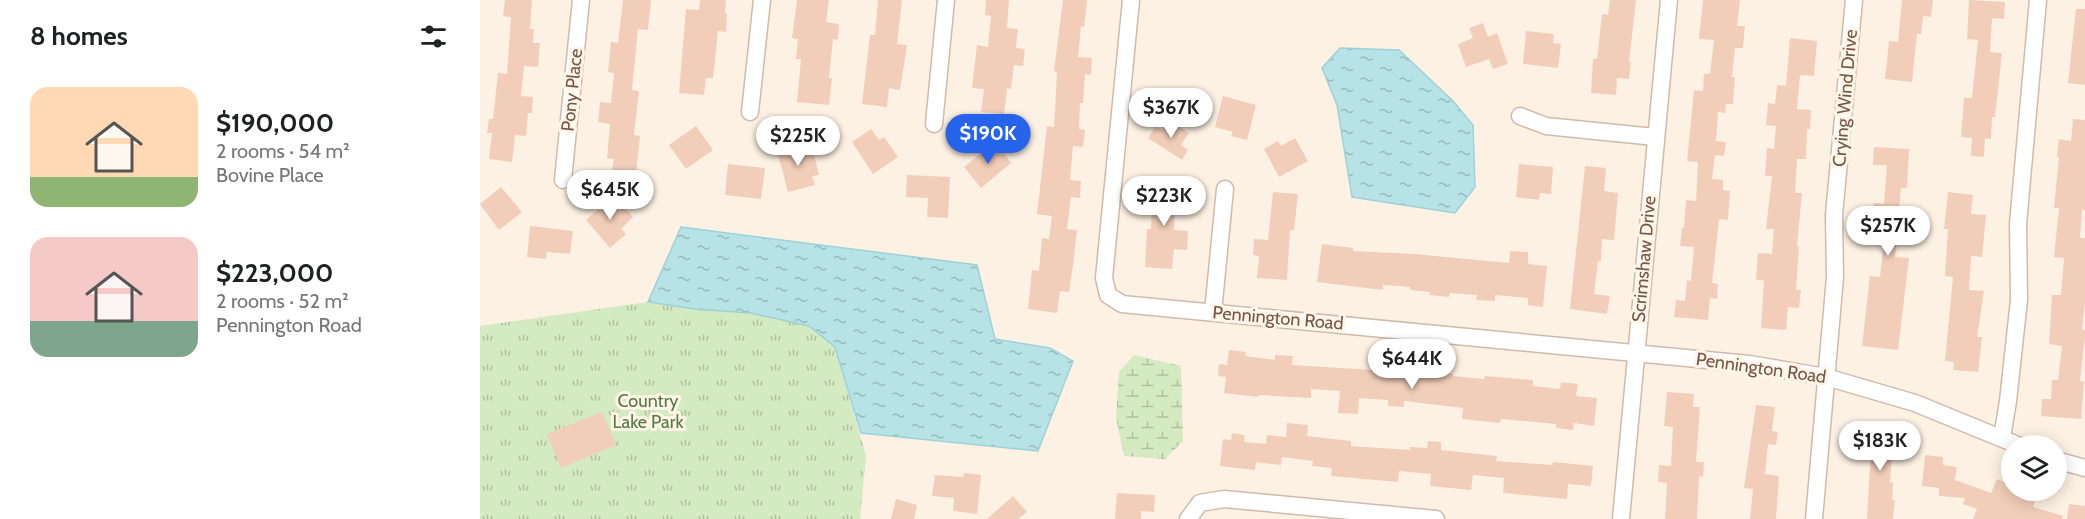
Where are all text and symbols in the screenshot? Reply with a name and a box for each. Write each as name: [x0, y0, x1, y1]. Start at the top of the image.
text: 8 homes: [30, 20, 128, 52]
icon: filters: [417, 20, 450, 53]
street label: Crying Wind Drive: [1828, 28, 1862, 168]
street label: Pony Place: [557, 47, 587, 133]
pin: $367K: [1129, 88, 1213, 139]
text: $367K: [1143, 95, 1199, 119]
text: $190,000: [216, 107, 334, 139]
icon: home: [78, 111, 150, 183]
pin: $190K: [946, 114, 1030, 165]
pin: $225K: [756, 116, 840, 167]
text: $190K: [960, 121, 1016, 145]
text: $225K: [770, 123, 826, 147]
text: 2 rooms · 54 m²: [216, 139, 350, 163]
text: Bovine Place: [216, 163, 324, 187]
pin: $645K: [568, 170, 652, 221]
pin: $223K: [1122, 176, 1206, 227]
text: $645K: [581, 177, 639, 201]
text: $223K: [1136, 183, 1192, 207]
street label: Scrimshaw Drive: [1628, 195, 1660, 323]
pin: $257K: [1846, 206, 1930, 257]
text: $257K: [1860, 213, 1916, 237]
text: $223,000: [216, 257, 333, 289]
icon: home: [78, 261, 150, 333]
text: 2 rooms · 52 m²: [216, 289, 349, 313]
street label: Pennington Road: [1212, 301, 1344, 335]
text: Pennington Road: [216, 313, 362, 337]
pin: $644K: [1370, 339, 1454, 390]
text: $644K: [1382, 346, 1442, 370]
street label: Pennington Road: [1694, 348, 1828, 388]
park label: Country Lake Park: [612, 390, 684, 433]
pin: $183K: [1838, 421, 1922, 472]
text: $183K: [1853, 428, 1907, 452]
map controls: [2001, 435, 2067, 501]
button: layers: [2001, 435, 2067, 501]

